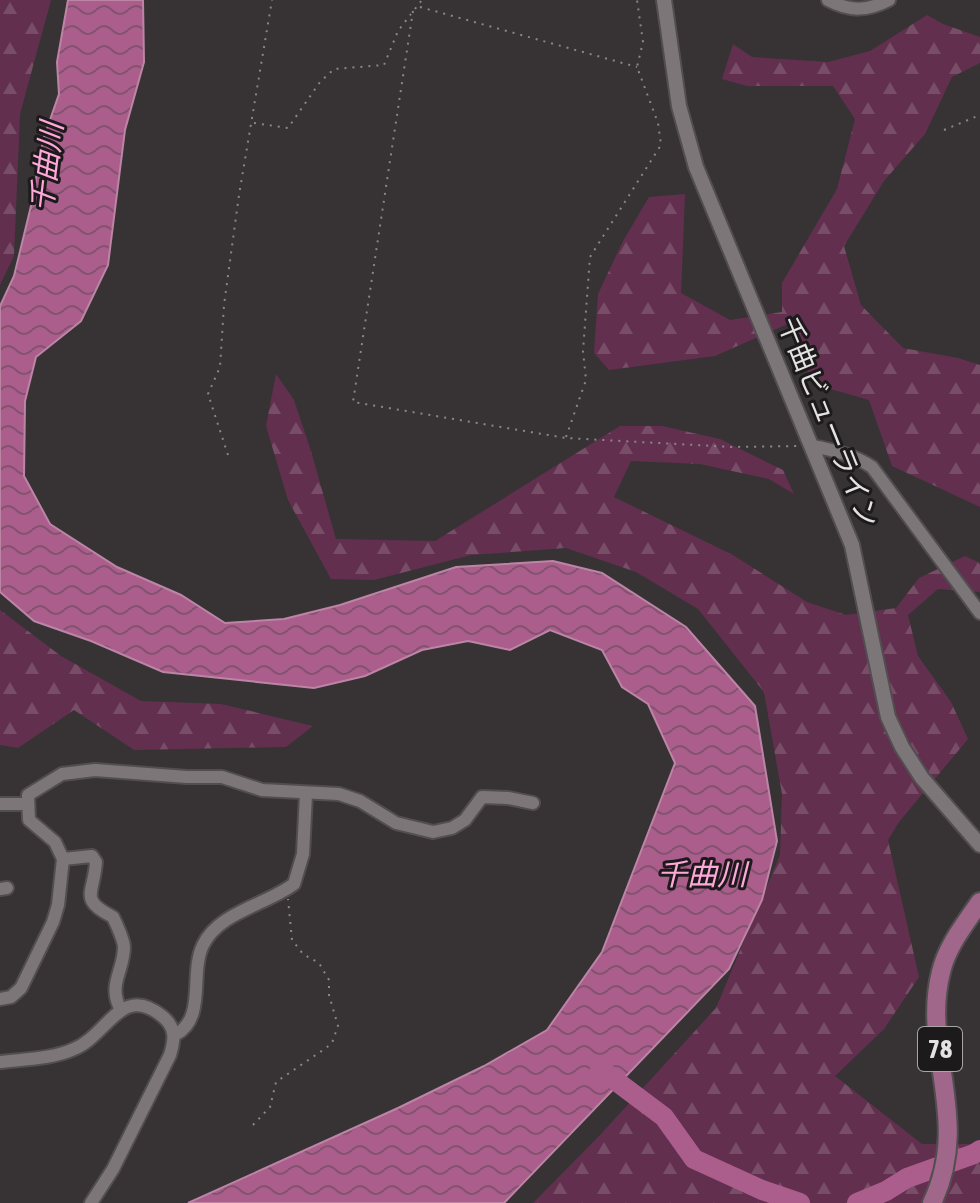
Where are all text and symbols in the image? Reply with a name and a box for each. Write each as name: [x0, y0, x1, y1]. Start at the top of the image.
water label: 千曲川: [24, 117, 69, 214]
street label: 千曲ビューライン: [772, 312, 886, 532]
water label: 千曲川: [657, 857, 750, 891]
road number: 78: [918, 1027, 962, 1071]

